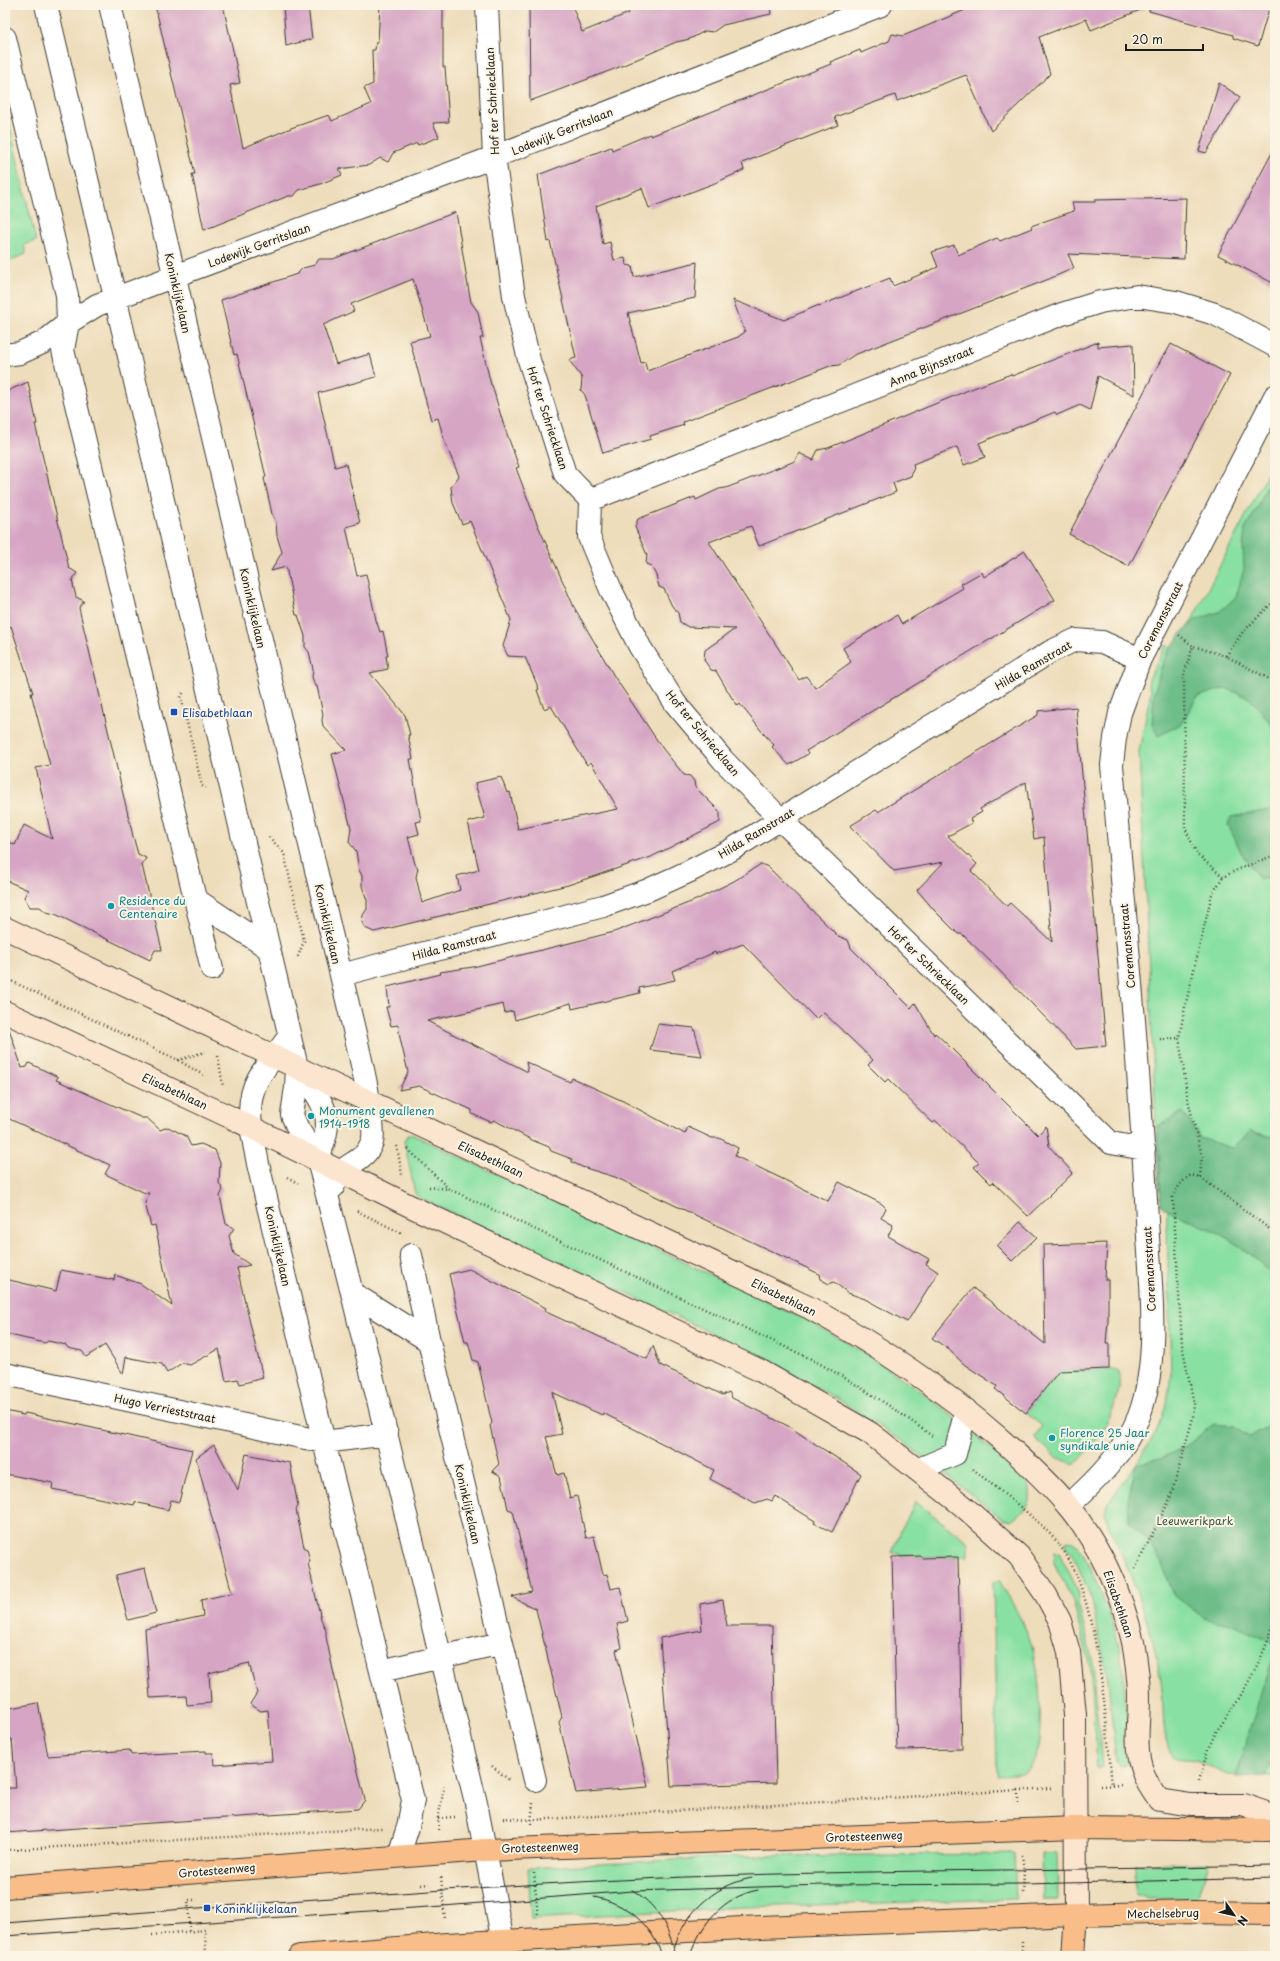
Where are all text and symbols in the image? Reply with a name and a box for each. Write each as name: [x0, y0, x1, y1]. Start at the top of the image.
scale bar: [1126, 26, 1203, 52]
text: 20 m: [1132, 30, 1163, 48]
street label: Hof ter Schriecklaan: [481, 47, 503, 155]
street label: Lodewijk Gerritslaan: [509, 103, 615, 159]
street label: Lodewijk Gerritslaan: [205, 219, 313, 271]
street label: Koninklijkelaan: [160, 251, 196, 335]
street label: Anna Bijnsstraat: [886, 341, 976, 391]
street label: Hof ter Schriecklaan: [523, 364, 573, 472]
street label: Koninklijkelaan: [235, 566, 271, 650]
street label: Coremansstraat: [1133, 578, 1187, 662]
street label: Hilda Ramstraat: [991, 636, 1075, 694]
street label: Hof ter Schriecklaan: [662, 686, 744, 780]
place label: Elisabethlaan: [182, 704, 253, 721]
marker: Elisabethlaan: [169, 707, 179, 717]
street label: Hilda Ramstraat: [715, 803, 798, 863]
street label: Koninklijkelaan: [310, 882, 346, 966]
place label: Residence du Centenaire: [119, 892, 186, 922]
marker: Residence du Centenaire: [106, 901, 116, 911]
street label: Coremansstraat: [1115, 902, 1139, 989]
street label: Hof ter Schriecklaan: [884, 922, 974, 1008]
street label: Hilda Ramstraat: [410, 925, 498, 964]
street label: Elisabethlaan: [139, 1068, 211, 1114]
place label: Monument gevallenen 1914-1918: [319, 1102, 434, 1132]
marker: Monument gevallenen 1914-1918: [306, 1111, 316, 1121]
street label: Elisabethlaan: [455, 1136, 527, 1182]
street label: Koninklijkelaan: [260, 1204, 296, 1288]
street label: Coremansstraat: [1138, 1226, 1160, 1312]
street label: Elisabethlaan: [749, 1274, 819, 1320]
street label: Hugo Verrieststraat: [113, 1389, 218, 1427]
place label: Florence 25 Jaar syndikale unie: [1060, 1424, 1150, 1454]
marker: Florence 25 Jaar syndikale unie: [1047, 1433, 1057, 1443]
street label: Koninklijkelaan: [450, 1462, 486, 1546]
park label: Leeuwerikpark: [1157, 1512, 1234, 1529]
street label: Elisabethlaan: [1099, 1568, 1139, 1640]
street label: Grotesteenweg: [825, 1826, 903, 1846]
street label: Grotesteenweg: [501, 1837, 579, 1857]
street label: Grotesteenweg: [178, 1858, 256, 1882]
north arrow: [1214, 1895, 1254, 1935]
place label: Koninklijkelaan: [215, 1900, 297, 1917]
marker: Koninklijkelaan: [202, 1903, 212, 1913]
street label: Mechelsebrug: [1127, 1904, 1199, 1922]
text: N: [1233, 1913, 1252, 1929]

